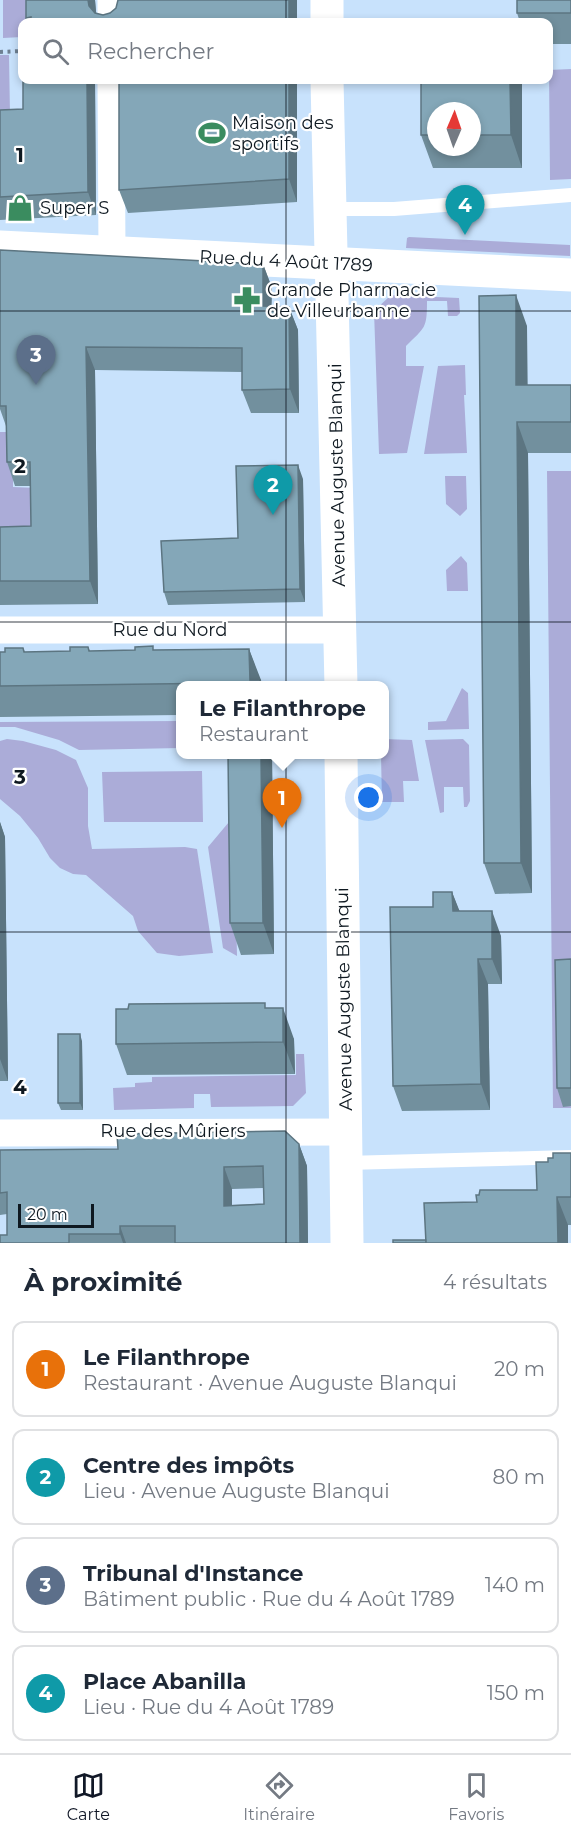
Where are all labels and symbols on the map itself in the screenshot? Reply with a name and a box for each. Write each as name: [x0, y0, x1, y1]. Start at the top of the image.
north arrow: [427, 102, 481, 156]
place label: Maison des sportifs: [232, 112, 334, 155]
sports icon: Maison des sportifs: [197, 118, 227, 148]
text: 1: [16, 143, 24, 167]
pin: 4: [446, 186, 484, 235]
shop icon: Super S: [5, 193, 35, 223]
place label: Super S: [40, 197, 109, 219]
street label: Rue du 4 Août 1789: [199, 245, 373, 277]
place label: Grande Pharmacie de Villeurbanne: [267, 279, 436, 322]
pharmacy icon: Grande Pharmacie de Villeurbanne: [232, 285, 262, 315]
pin: 3: [16, 336, 56, 385]
street label: Avenue Auguste Blanqui: [324, 363, 350, 587]
text: 2: [14, 454, 26, 478]
pin: 2: [254, 466, 292, 515]
street label: Rue du Nord: [113, 619, 227, 641]
text: 3: [13, 765, 26, 789]
pin: 1: [262, 778, 302, 828]
your location: [354, 783, 383, 812]
street label: Avenue Auguste Blanqui: [331, 887, 357, 1111]
text: 4: [13, 1075, 27, 1099]
street label: Rue des Mûriers: [100, 1120, 246, 1142]
scale bar: [18, 1201, 94, 1228]

